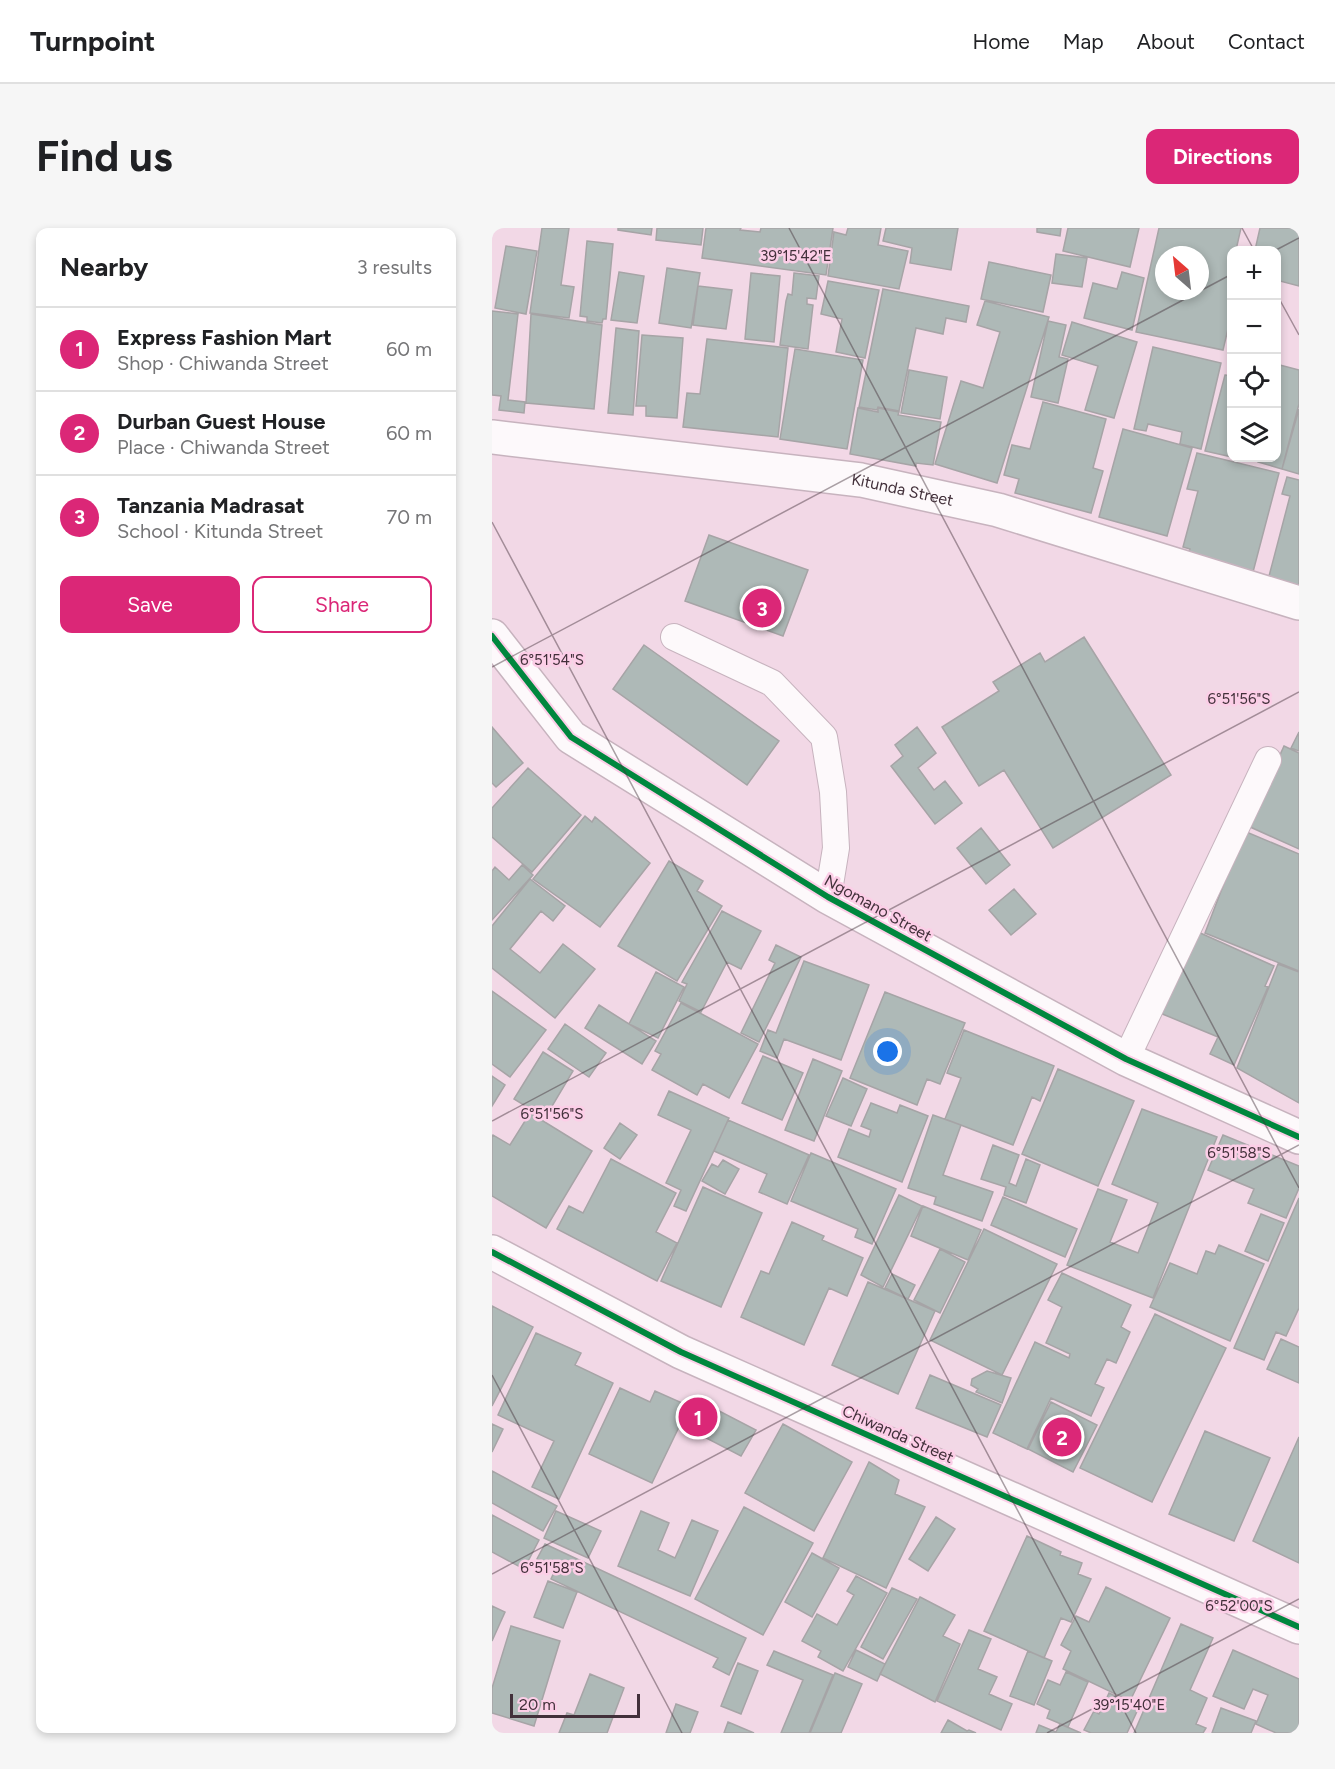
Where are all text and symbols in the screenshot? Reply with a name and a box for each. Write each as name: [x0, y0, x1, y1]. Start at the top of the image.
text: Turnpoint: [30, 24, 155, 58]
text: Home: [973, 29, 1030, 54]
text: Map: [1063, 29, 1104, 54]
text: About: [1137, 29, 1195, 54]
text: Contact: [1228, 29, 1305, 54]
button: Directions: [1146, 129, 1299, 184]
text: Find us: [36, 131, 173, 182]
north arrow: [1155, 246, 1209, 300]
map controls: [1227, 246, 1281, 462]
button: +: [1227, 246, 1281, 300]
text: 39°15'42"E: [760, 247, 832, 265]
text: Nearby: [60, 251, 148, 283]
text: 3 results: [357, 255, 432, 279]
button: −: [1227, 300, 1281, 354]
text: Express Fashion Mart: [117, 324, 332, 351]
text: 1: [75, 337, 84, 361]
text: 60 m: [386, 337, 432, 361]
text: Shop · Chiwanda Street: [117, 351, 329, 375]
button: locate: [1227, 354, 1281, 408]
text: Durban Guest House: [117, 408, 325, 435]
button: layers: [1227, 408, 1281, 462]
text: 2: [74, 421, 85, 445]
text: 60 m: [386, 421, 432, 445]
text: Place · Chiwanda Street: [117, 435, 330, 459]
street label: Kitunda Street: [851, 469, 955, 509]
text: Tanzania Madrasat: [117, 492, 305, 519]
text: 3: [74, 505, 85, 529]
text: 70 m: [386, 505, 432, 529]
text: School · Kitunda Street: [117, 519, 323, 543]
button: Save: [60, 576, 240, 633]
button: Share: [252, 576, 432, 633]
pin: 3: [742, 586, 782, 631]
text: 6°51'54"S: [520, 651, 584, 669]
text: 6°51'56"S: [1208, 690, 1270, 708]
street label: Ngomano Street: [821, 871, 935, 945]
your location: [873, 1037, 902, 1066]
text: 6°51'56"S: [521, 1105, 583, 1123]
text: 6°51'58"S: [1207, 1144, 1271, 1162]
pin: 1: [678, 1394, 718, 1440]
street label: Chiwanda Street: [839, 1401, 957, 1467]
pin: 2: [1042, 1414, 1082, 1460]
text: 6°51'58"S: [520, 1559, 584, 1577]
text: 6°52'00"S: [1205, 1597, 1273, 1615]
scale bar: [510, 1691, 640, 1718]
text: 20 m: [519, 1695, 556, 1714]
text: 39°15'40"E: [1093, 1696, 1165, 1714]

